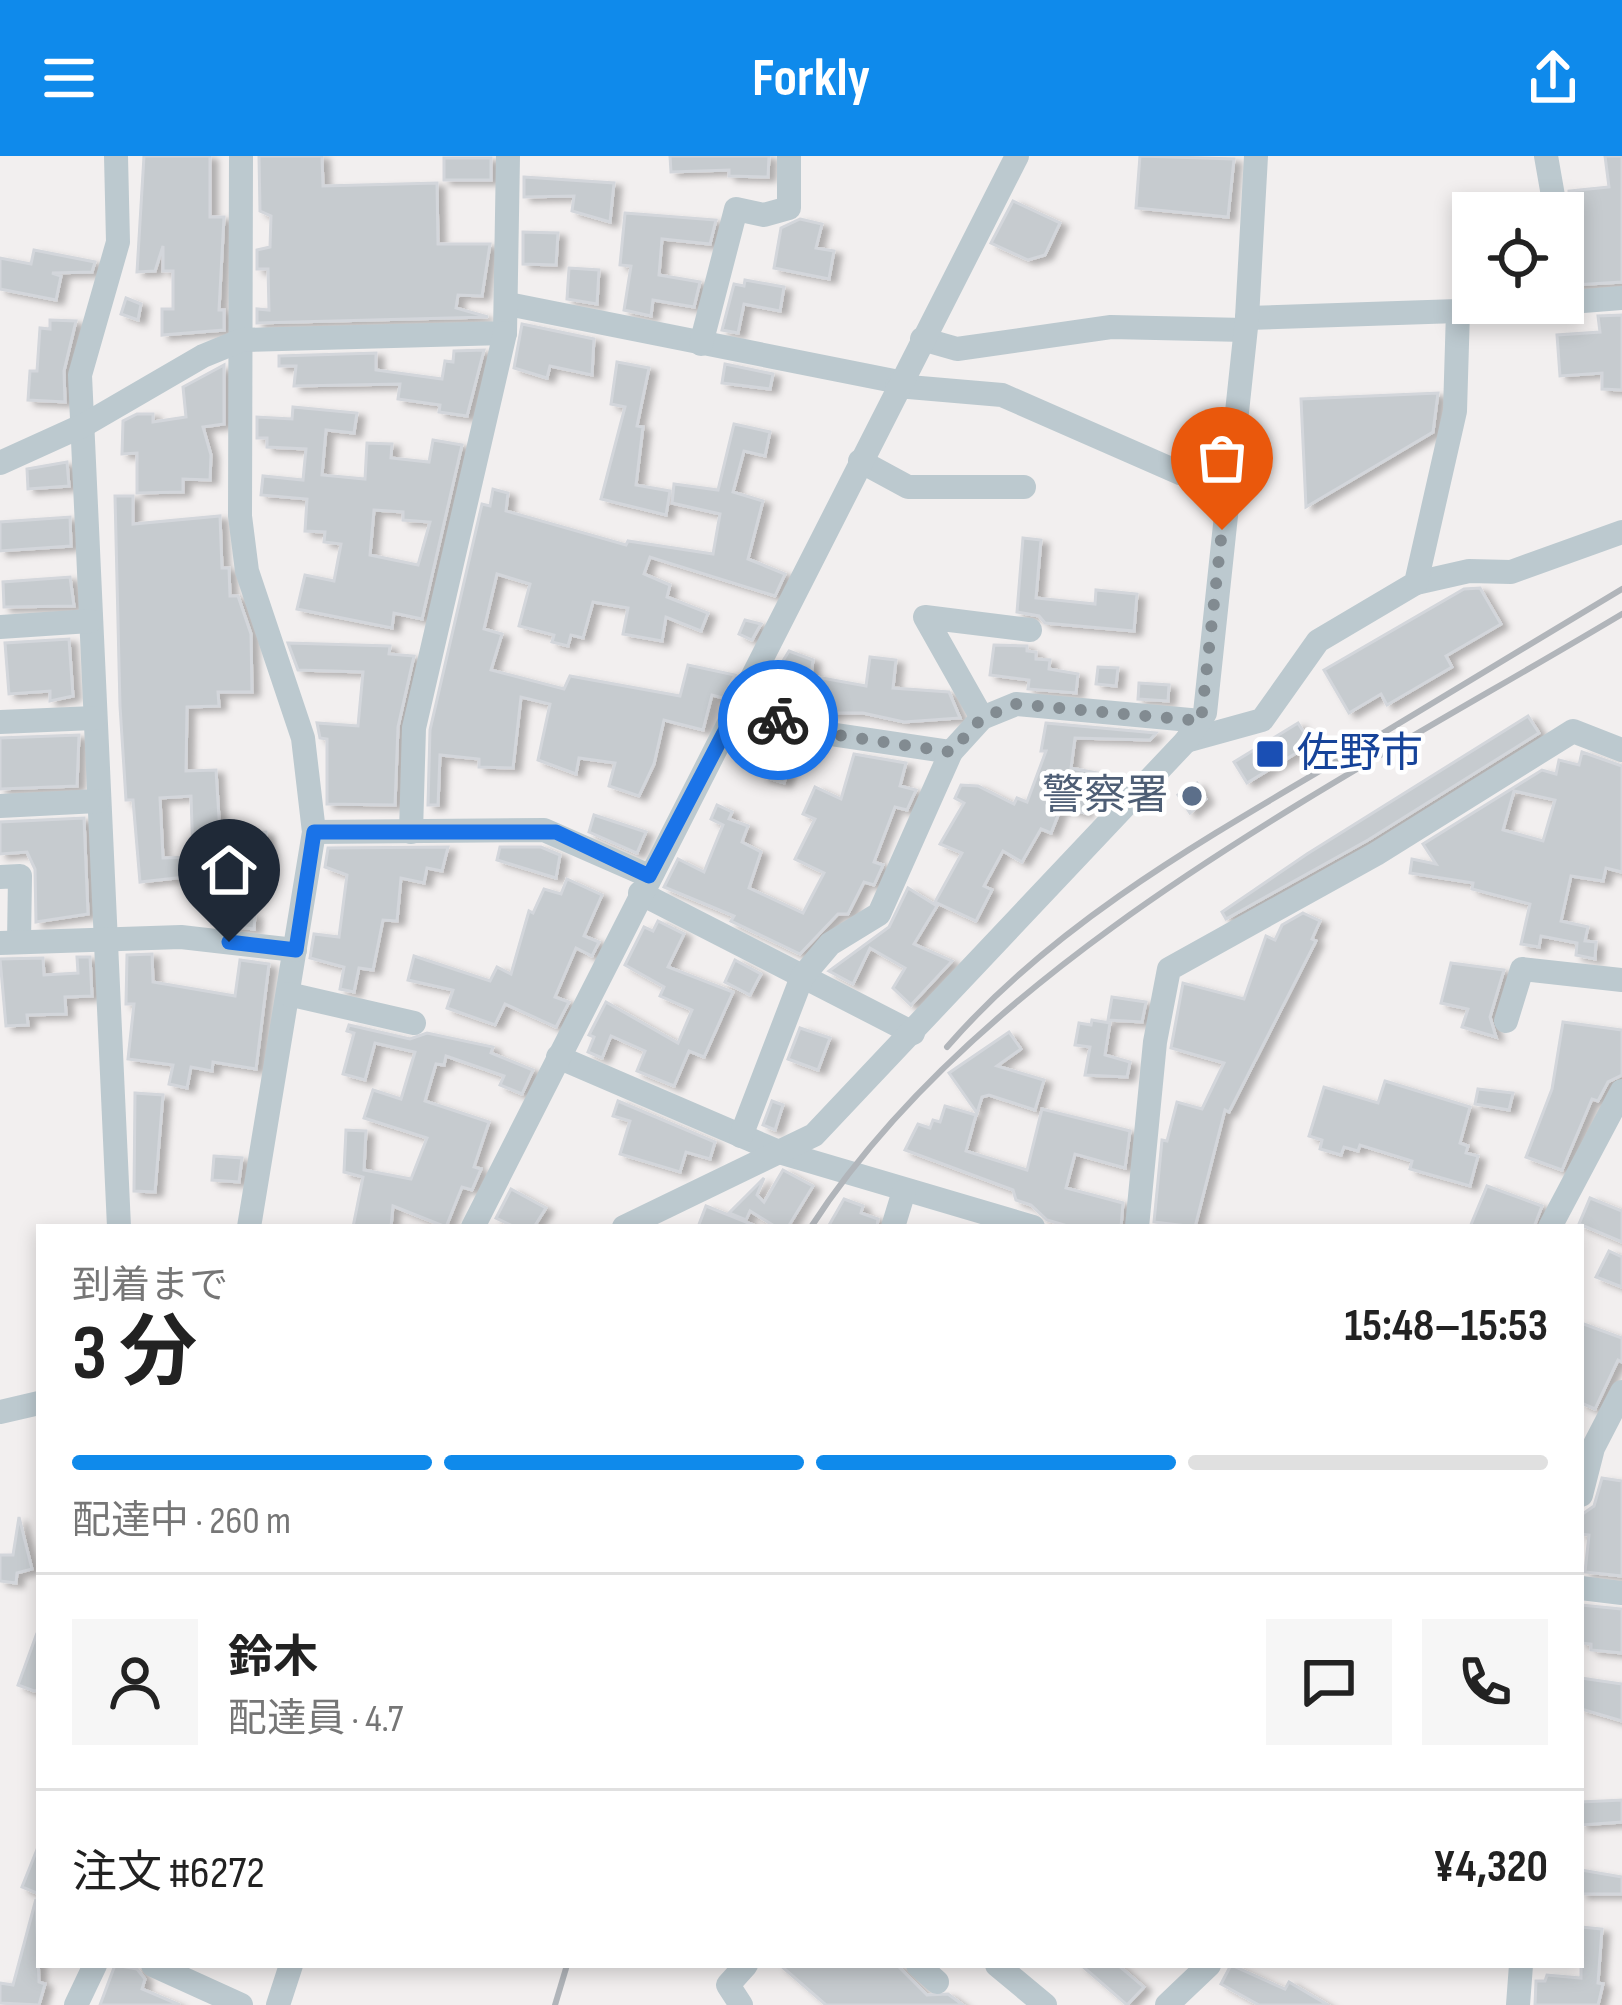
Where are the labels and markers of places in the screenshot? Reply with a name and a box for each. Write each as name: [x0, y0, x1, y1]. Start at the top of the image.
pin: [1171, 407, 1273, 530]
place label: 佐野市: [1297, 729, 1423, 780]
marker: 佐野市: [1254, 738, 1286, 770]
place label: 警察署: [1042, 771, 1168, 822]
marker: 警察署: [1179, 783, 1205, 809]
pin: [178, 819, 280, 942]

